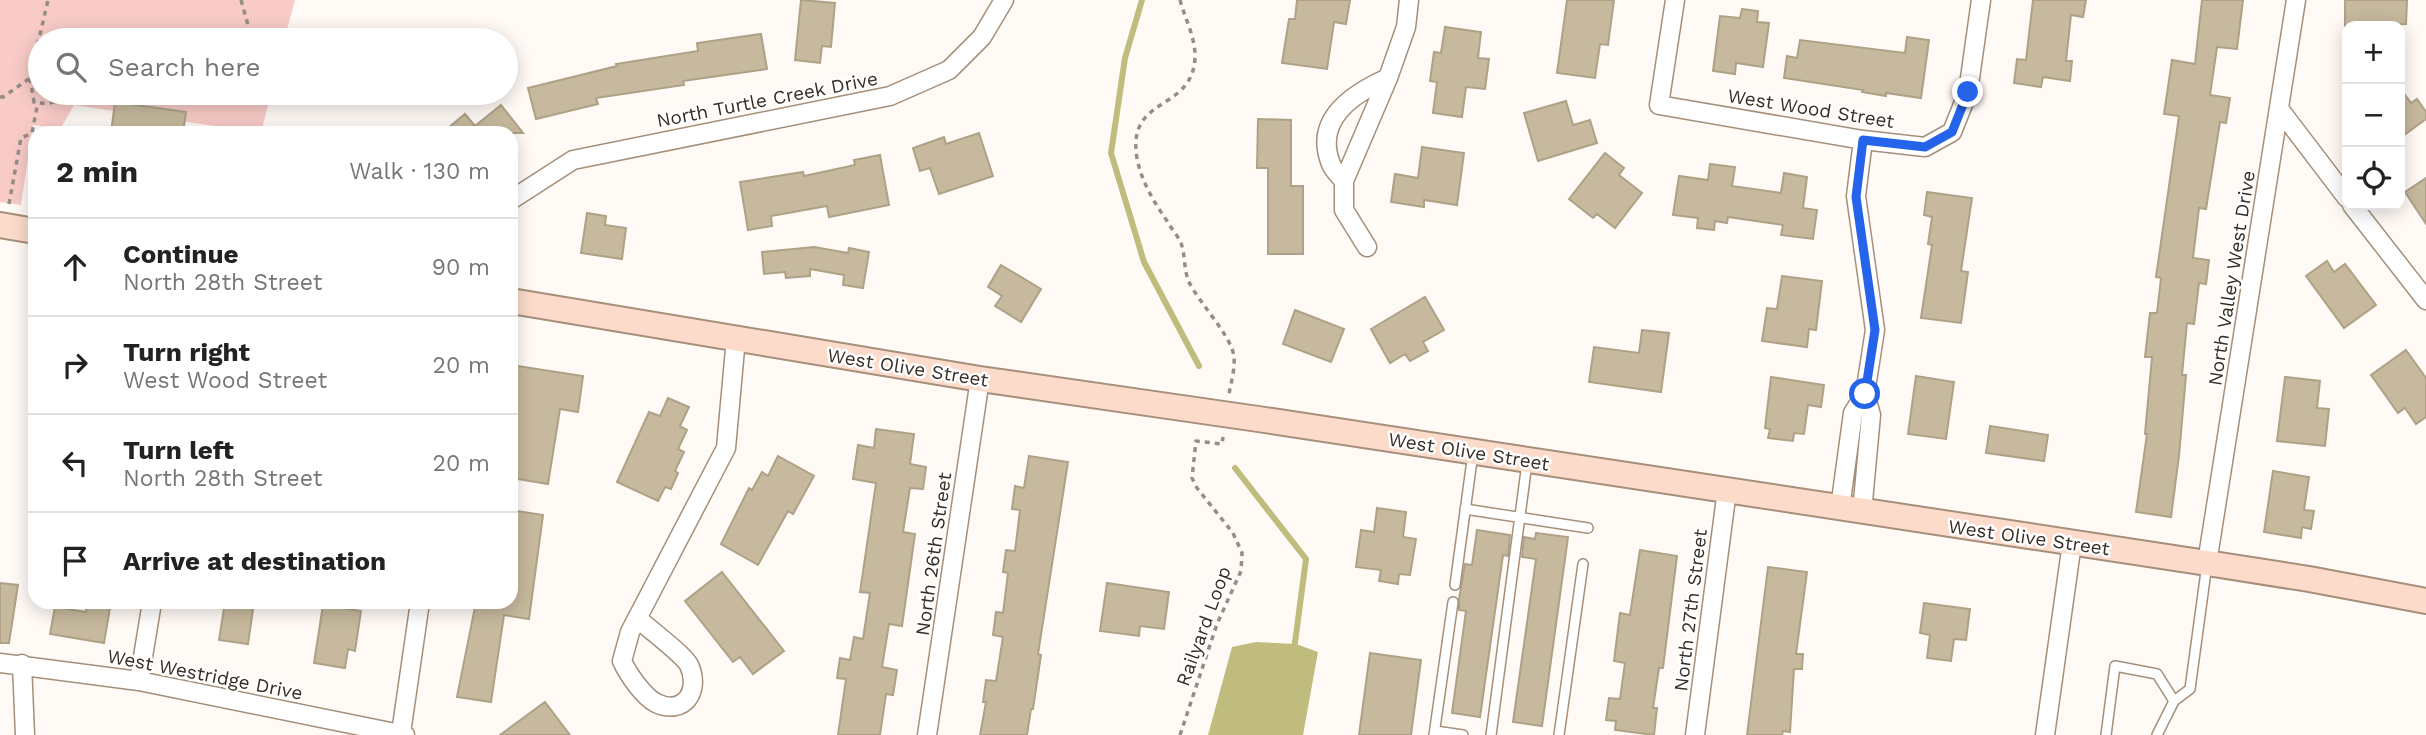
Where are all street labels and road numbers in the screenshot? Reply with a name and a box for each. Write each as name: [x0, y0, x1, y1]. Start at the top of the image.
street label: North Turtle Creek Drive: [654, 67, 880, 132]
street label: West Wood Street: [1726, 84, 1896, 133]
street label: North Valley West Drive: [2203, 169, 2260, 387]
street label: West Olive Street: [826, 343, 990, 392]
street label: West Olive Street: [1387, 427, 1551, 476]
street label: North 26th Street: [911, 471, 956, 637]
street label: West Olive Street: [1947, 515, 2111, 560]
street label: North 27th Street: [1669, 528, 1712, 693]
street label: Railyard Loop: [1171, 563, 1236, 689]
street label: West Westridge Drive: [105, 644, 305, 705]

